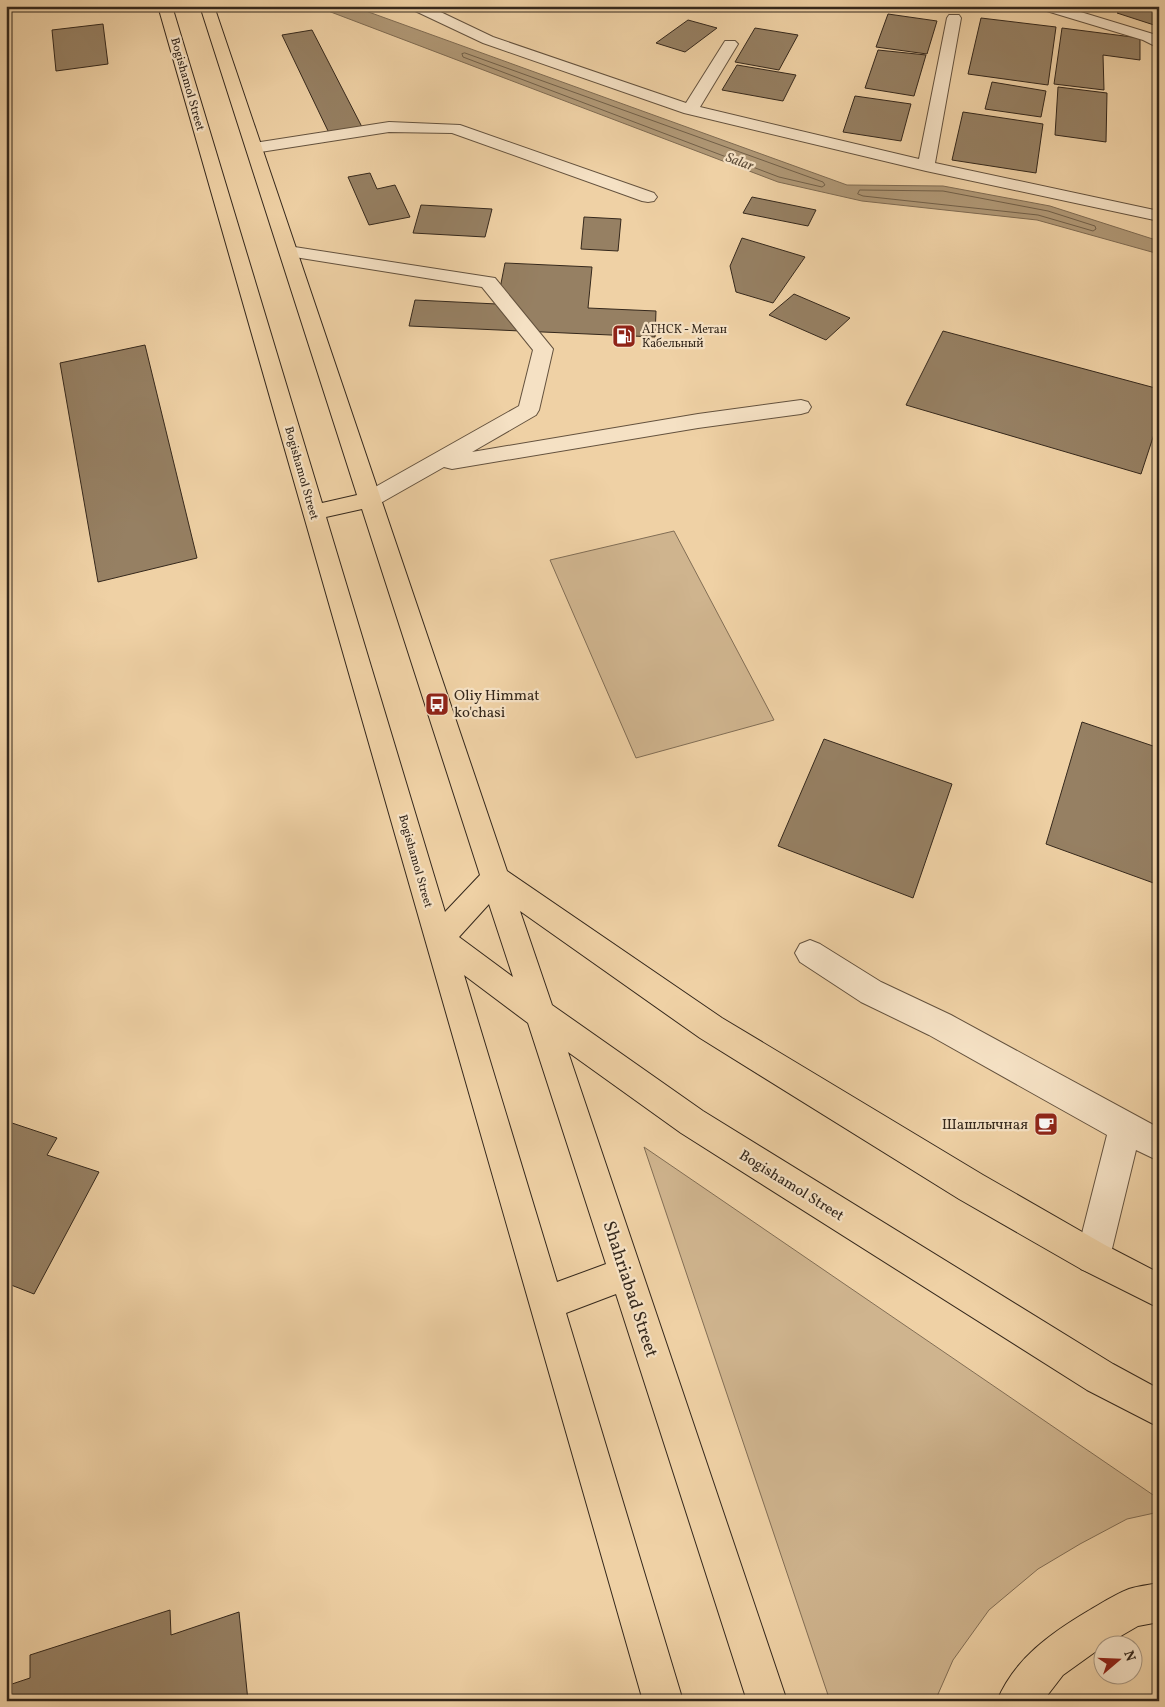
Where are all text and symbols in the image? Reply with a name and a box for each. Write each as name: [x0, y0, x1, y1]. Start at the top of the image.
street label: Bogishamol Street: [166, 36, 208, 133]
water label: Salar: [723, 149, 757, 176]
place label: АГНСК - Метан Кабельный: [642, 322, 727, 352]
fuel station icon: АГНСК - Метан Кабельный: [611, 323, 637, 349]
street label: Bogishamol Street: [280, 425, 322, 522]
place label: Oliy Himmat ko'chasi: [454, 686, 540, 724]
bus stop icon: Oliy Himmat ko'chasi: [424, 691, 450, 717]
street label: Bogishamol Street: [394, 813, 436, 910]
cafe icon: Шашлычная: [1033, 1111, 1059, 1137]
place label: Шашлычная: [942, 1115, 1028, 1136]
street label: Bogishamol Street: [735, 1146, 848, 1227]
street label: Shahriabad Street: [596, 1218, 663, 1361]
north arrow: [1092, 1634, 1142, 1684]
text: N: [1118, 1648, 1140, 1664]

